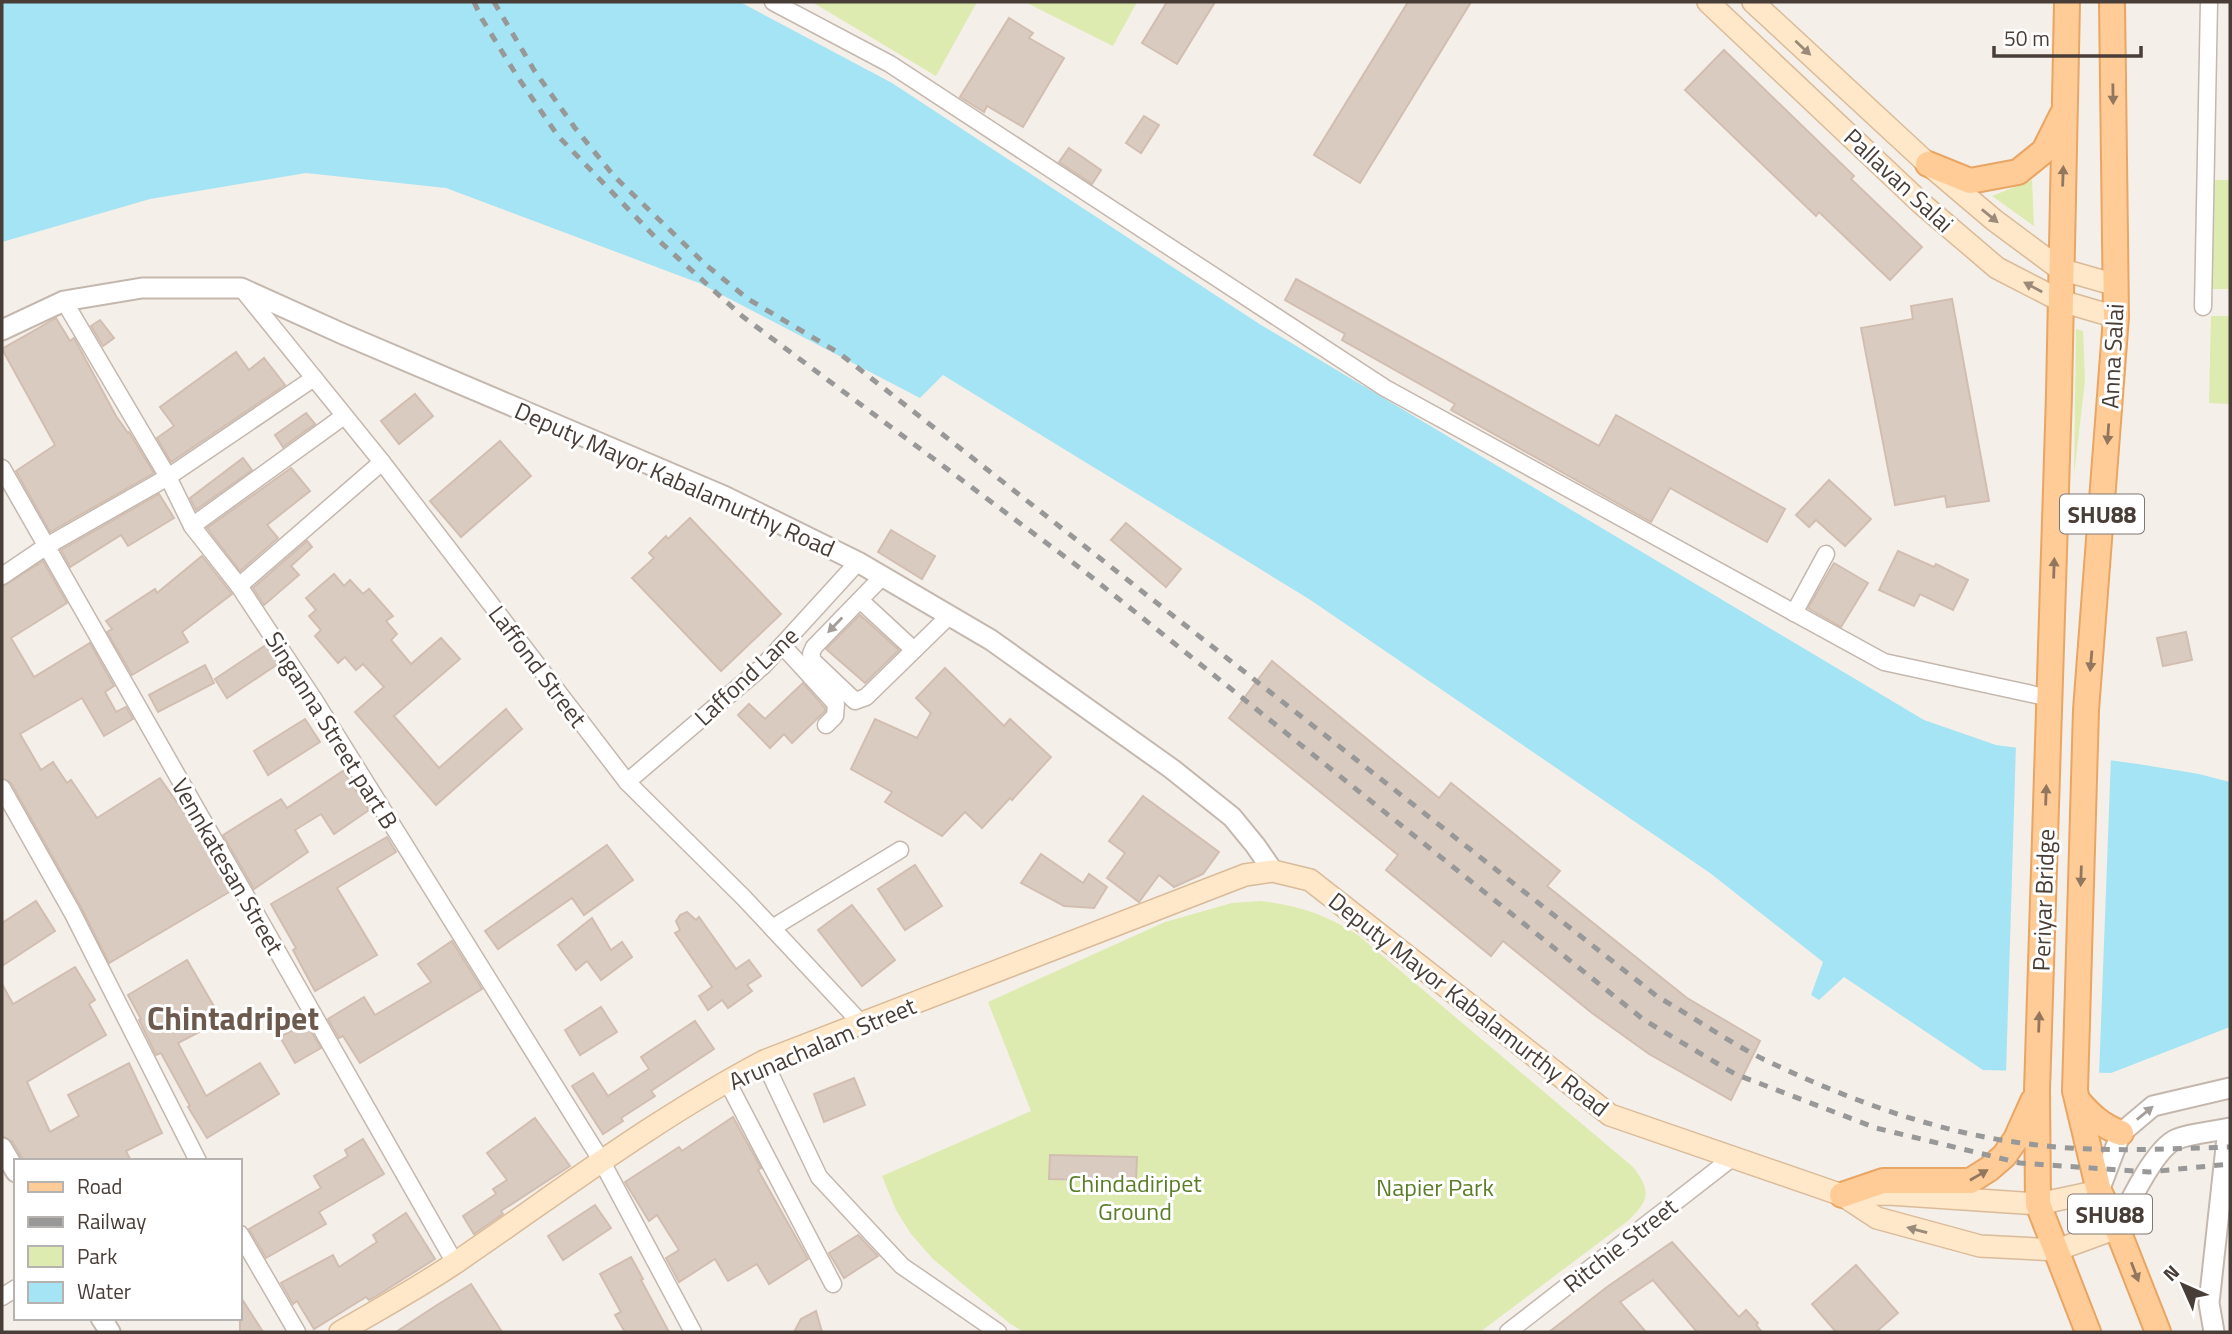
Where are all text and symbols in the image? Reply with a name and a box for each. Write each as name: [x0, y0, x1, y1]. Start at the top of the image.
scale bar: [1994, 14, 2141, 58]
text: 50 m: [2004, 22, 2050, 54]
one-way arrow: [1794, 40, 1811, 56]
one-way arrow: [2107, 84, 2119, 106]
street label: Pallavan Salai: [1836, 120, 1962, 240]
one-way arrow: [2058, 165, 2069, 187]
one-way arrow: [1981, 209, 1999, 224]
one-way arrow: [2023, 281, 2043, 292]
street label: Anna Salai: [2091, 303, 2133, 409]
street label: Deputy Mayor Kabalamurthy Road: [509, 392, 841, 566]
one-way arrow: [2102, 424, 2113, 446]
road number: SHU88: [2060, 494, 2144, 534]
one-way arrow: [2048, 556, 2060, 578]
street label: Laffond Street: [480, 597, 596, 735]
one-way arrow: [827, 617, 844, 634]
street label: Laffond Lane: [686, 618, 806, 734]
street label: Singanna Street part B: [257, 624, 407, 836]
one-way arrow: [2085, 650, 2096, 672]
street label: Vennkatesan Street: [163, 771, 293, 961]
one-way arrow: [2040, 784, 2051, 806]
street label: Periyar Bridge: [2023, 828, 2063, 972]
one-way arrow: [2076, 866, 2087, 888]
street label: Deputy Mayor Kabalamurthy Road: [1321, 883, 1617, 1125]
street label: Arunachalam Street: [723, 987, 922, 1099]
district label: Chintadripet: [147, 994, 319, 1042]
one-way arrow: [2033, 1011, 2045, 1033]
one-way arrow: [2135, 1106, 2153, 1121]
legend: [14, 1159, 242, 1320]
park label: Chindadiripet Ground: [1068, 1165, 1202, 1229]
park label: Napier Park: [1376, 1169, 1494, 1205]
one-way arrow: [1970, 1169, 1989, 1181]
text: Road: [77, 1170, 122, 1202]
street label: Ritchie Street: [1555, 1188, 1685, 1301]
road number: SHU88: [2068, 1194, 2152, 1233]
text: Railway: [77, 1205, 146, 1237]
one-way arrow: [1906, 1224, 1928, 1235]
text: Park: [77, 1240, 117, 1272]
north arrow: [2148, 1250, 2218, 1320]
text: N: [2156, 1258, 2186, 1288]
one-way arrow: [2129, 1261, 2140, 1282]
text: Water: [77, 1275, 131, 1307]

